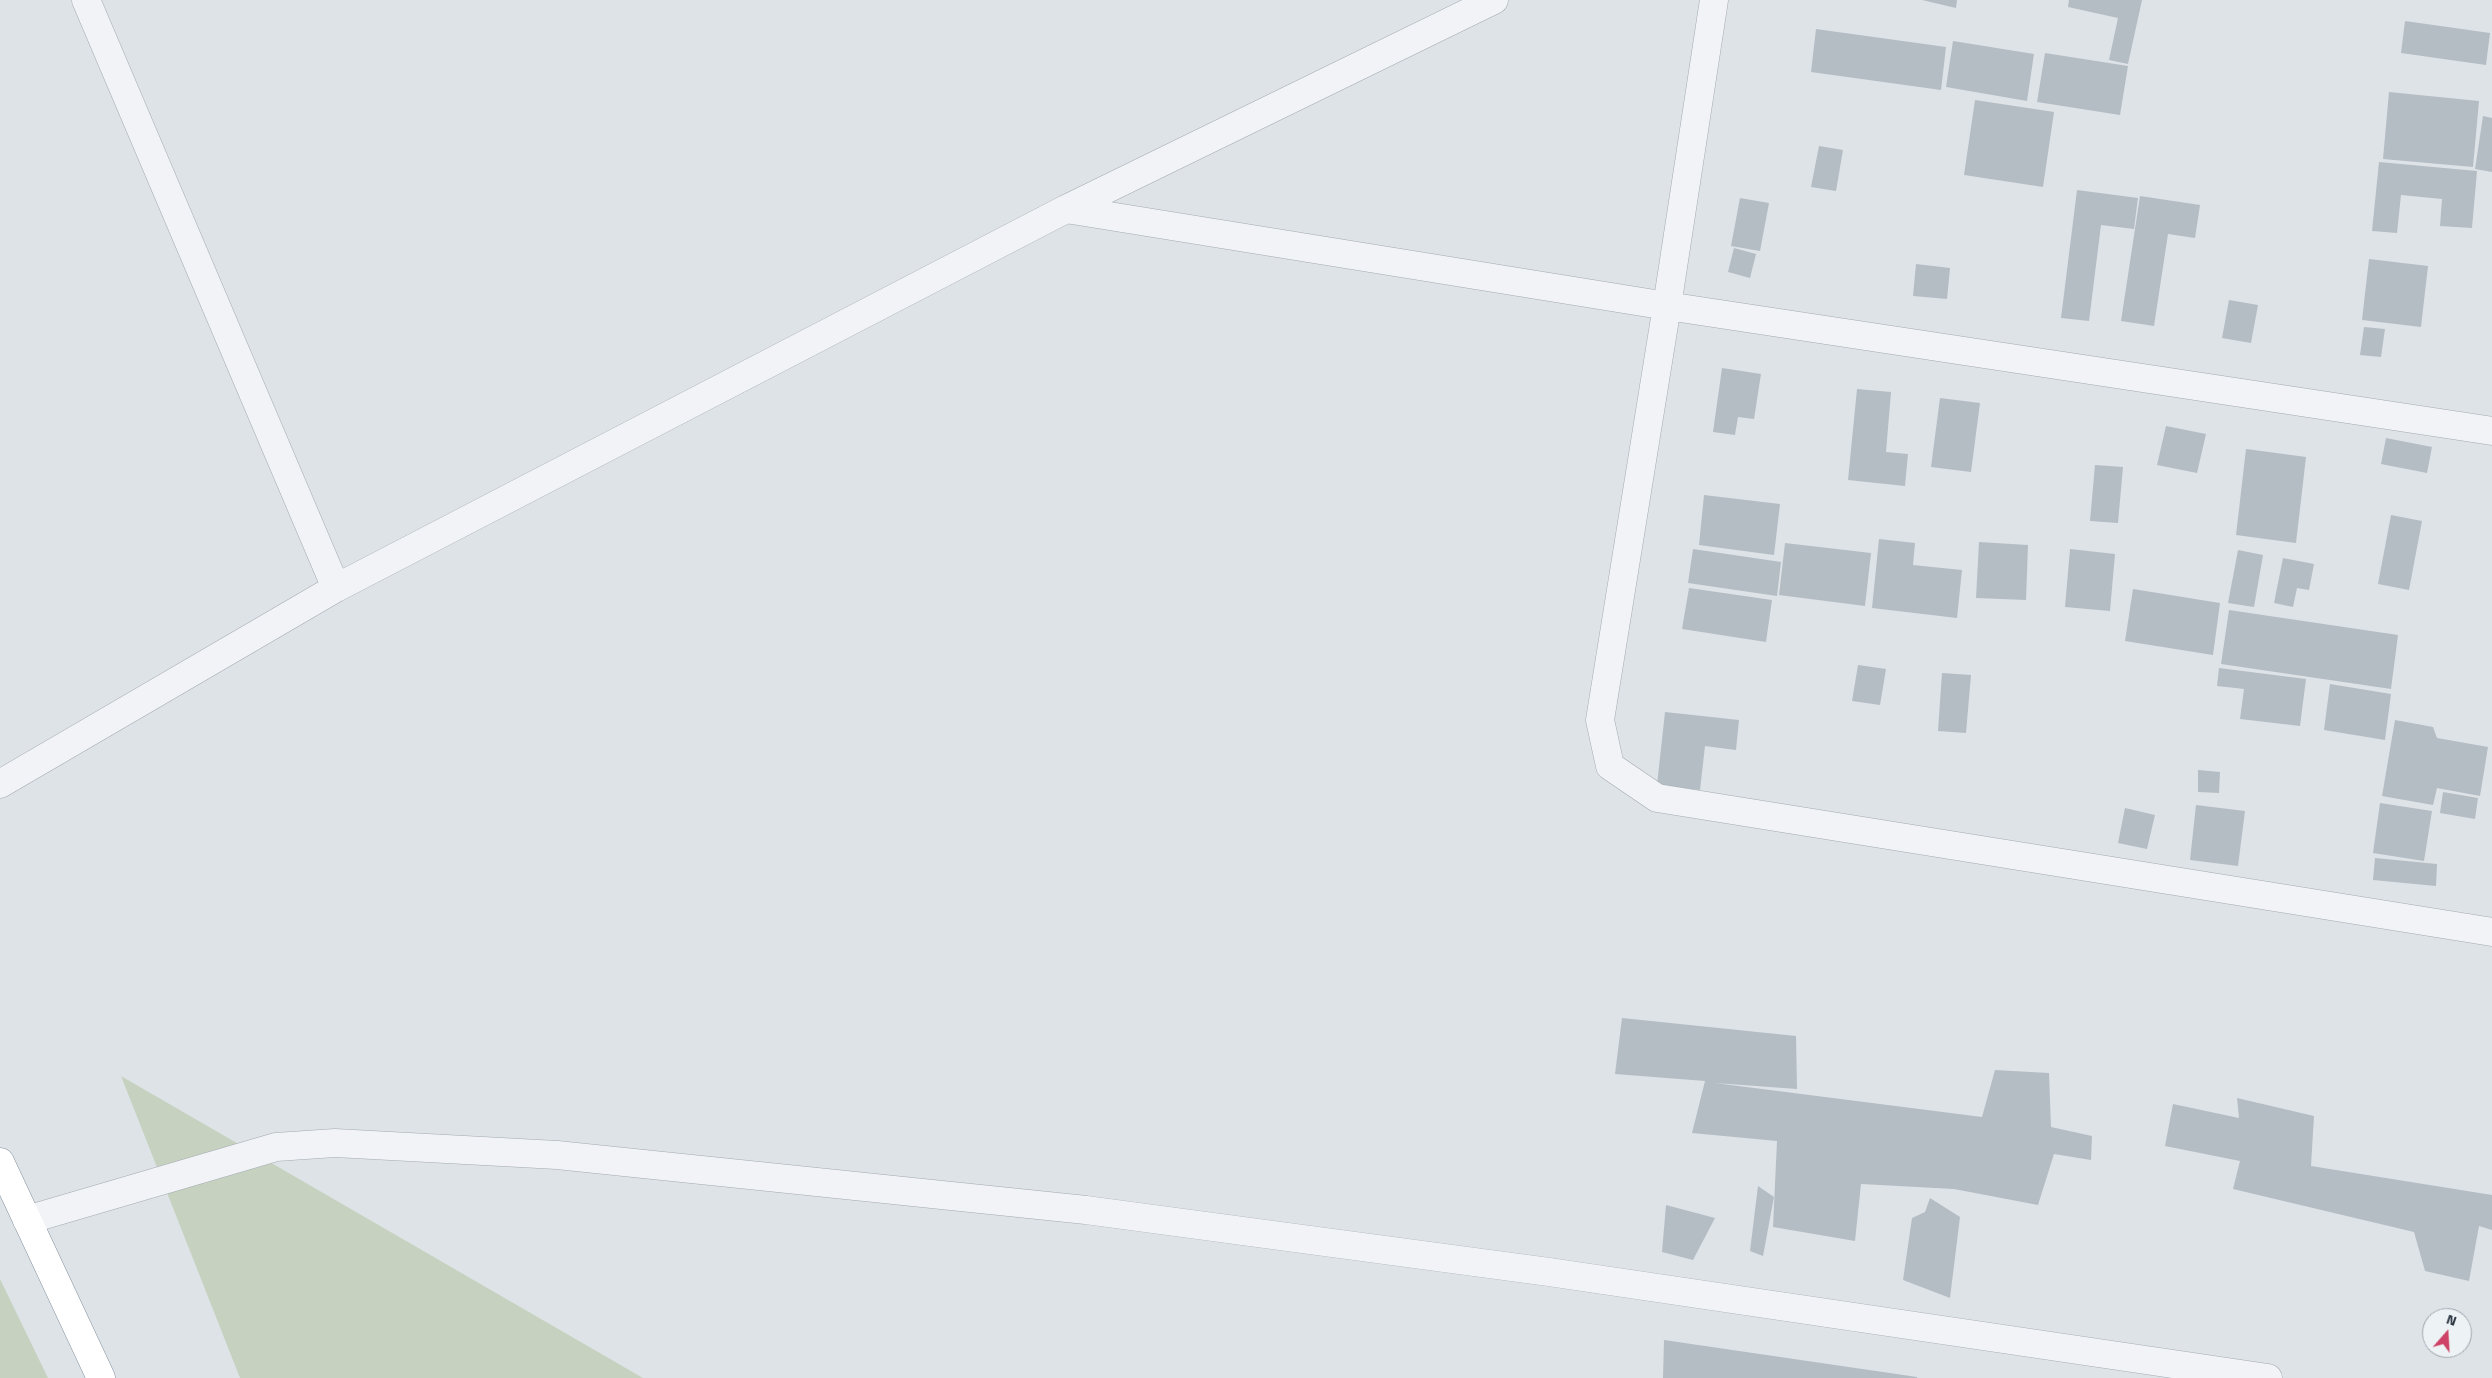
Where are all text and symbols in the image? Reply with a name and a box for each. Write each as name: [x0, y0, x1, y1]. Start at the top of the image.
north arrow: [2422, 1308, 2472, 1358]
text: N: [2444, 1308, 2460, 1331]

